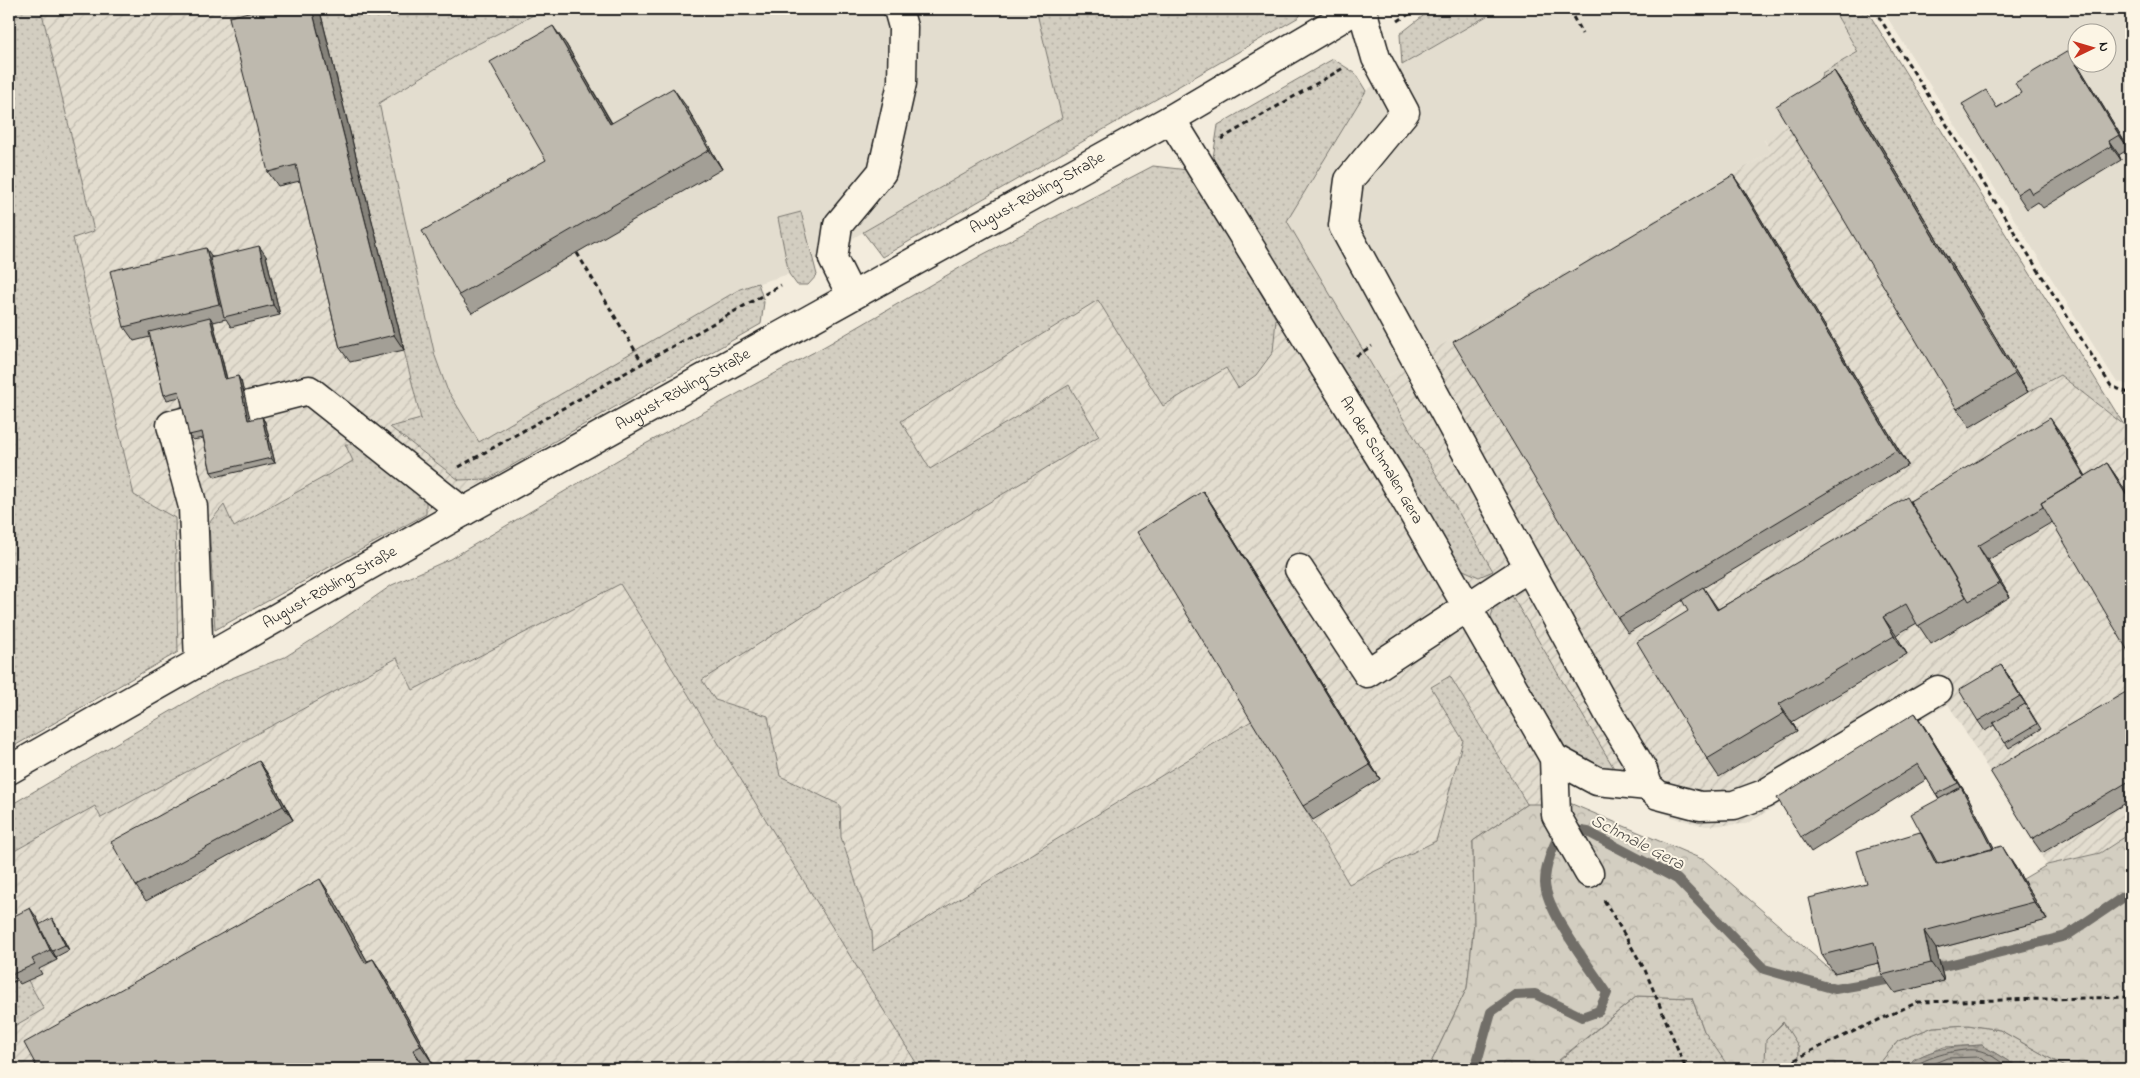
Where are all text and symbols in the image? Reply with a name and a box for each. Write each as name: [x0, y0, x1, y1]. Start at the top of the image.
north arrow: [2068, 22, 2118, 72]
text: N: [2093, 41, 2114, 53]
street label: August-Röbling-Straße: [965, 146, 1110, 240]
street label: August-Röbling-Straße: [611, 342, 756, 437]
street label: An der Schmalen Gera: [1333, 392, 1429, 529]
street label: August-Röbling-Straße: [258, 540, 402, 635]
water label: Schmale Gera: [1586, 808, 1689, 878]

